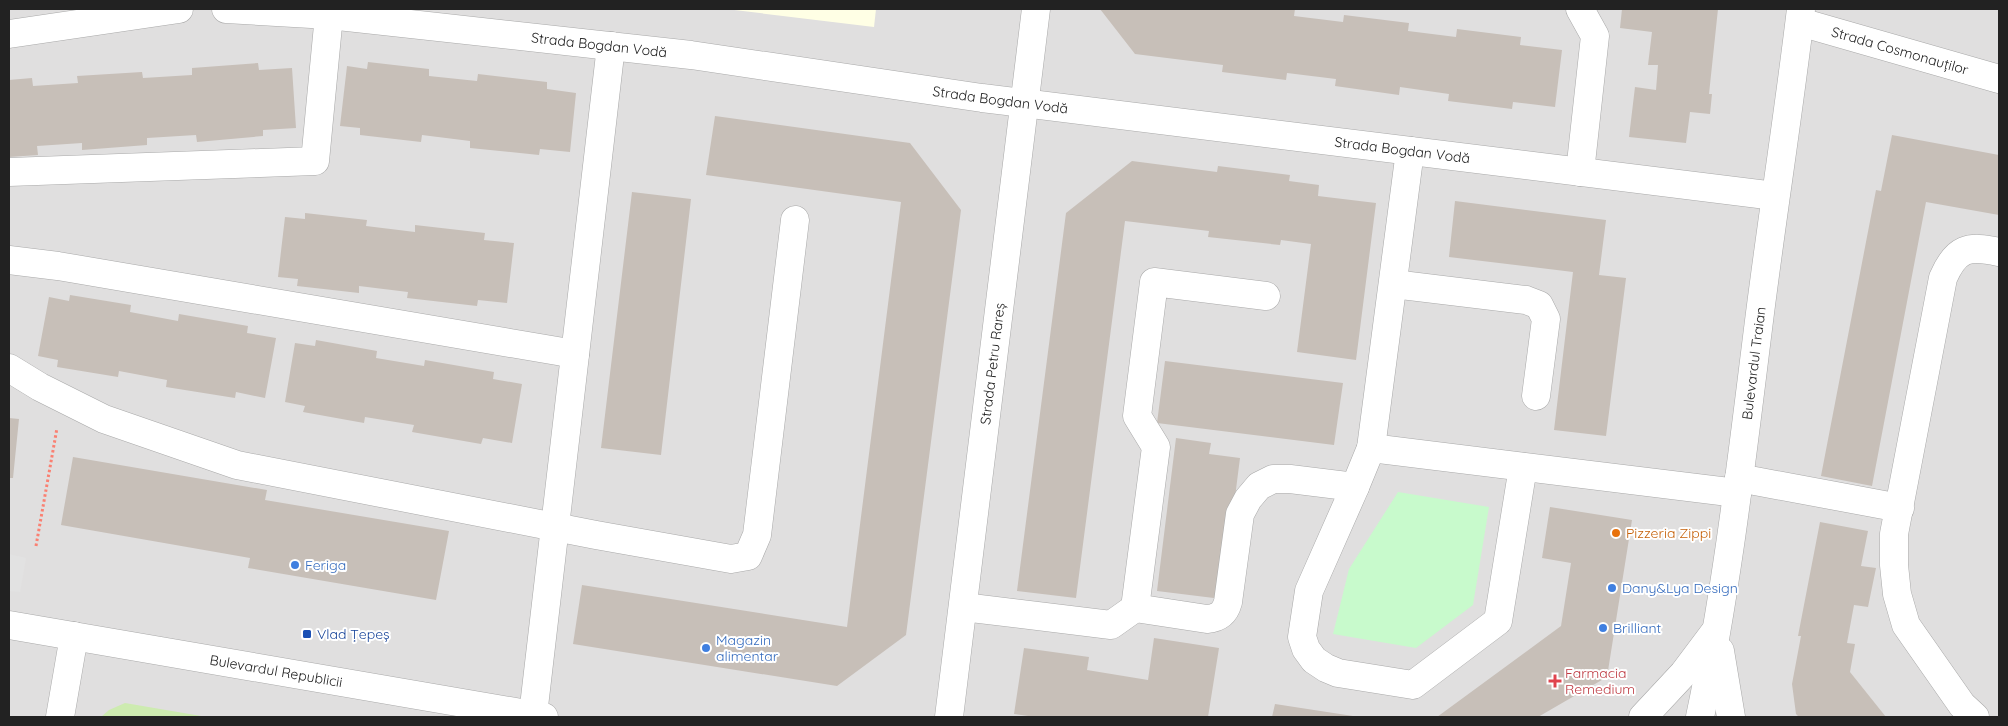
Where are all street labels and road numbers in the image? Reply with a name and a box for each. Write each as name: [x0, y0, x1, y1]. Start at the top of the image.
street label: Strada Cosmonauților: [1829, 22, 1971, 79]
street label: Strada Bogdan Vodă: [530, 28, 668, 61]
street label: Strada Bogdan Vodă: [931, 82, 1069, 118]
street label: Strada Bogdan Vodă: [1333, 133, 1471, 167]
street label: Strada Petru Rareș: [976, 302, 1009, 426]
street label: Bulevardul Traian: [1738, 306, 1770, 421]
street label: Bulevardul Republicii: [208, 651, 344, 691]

